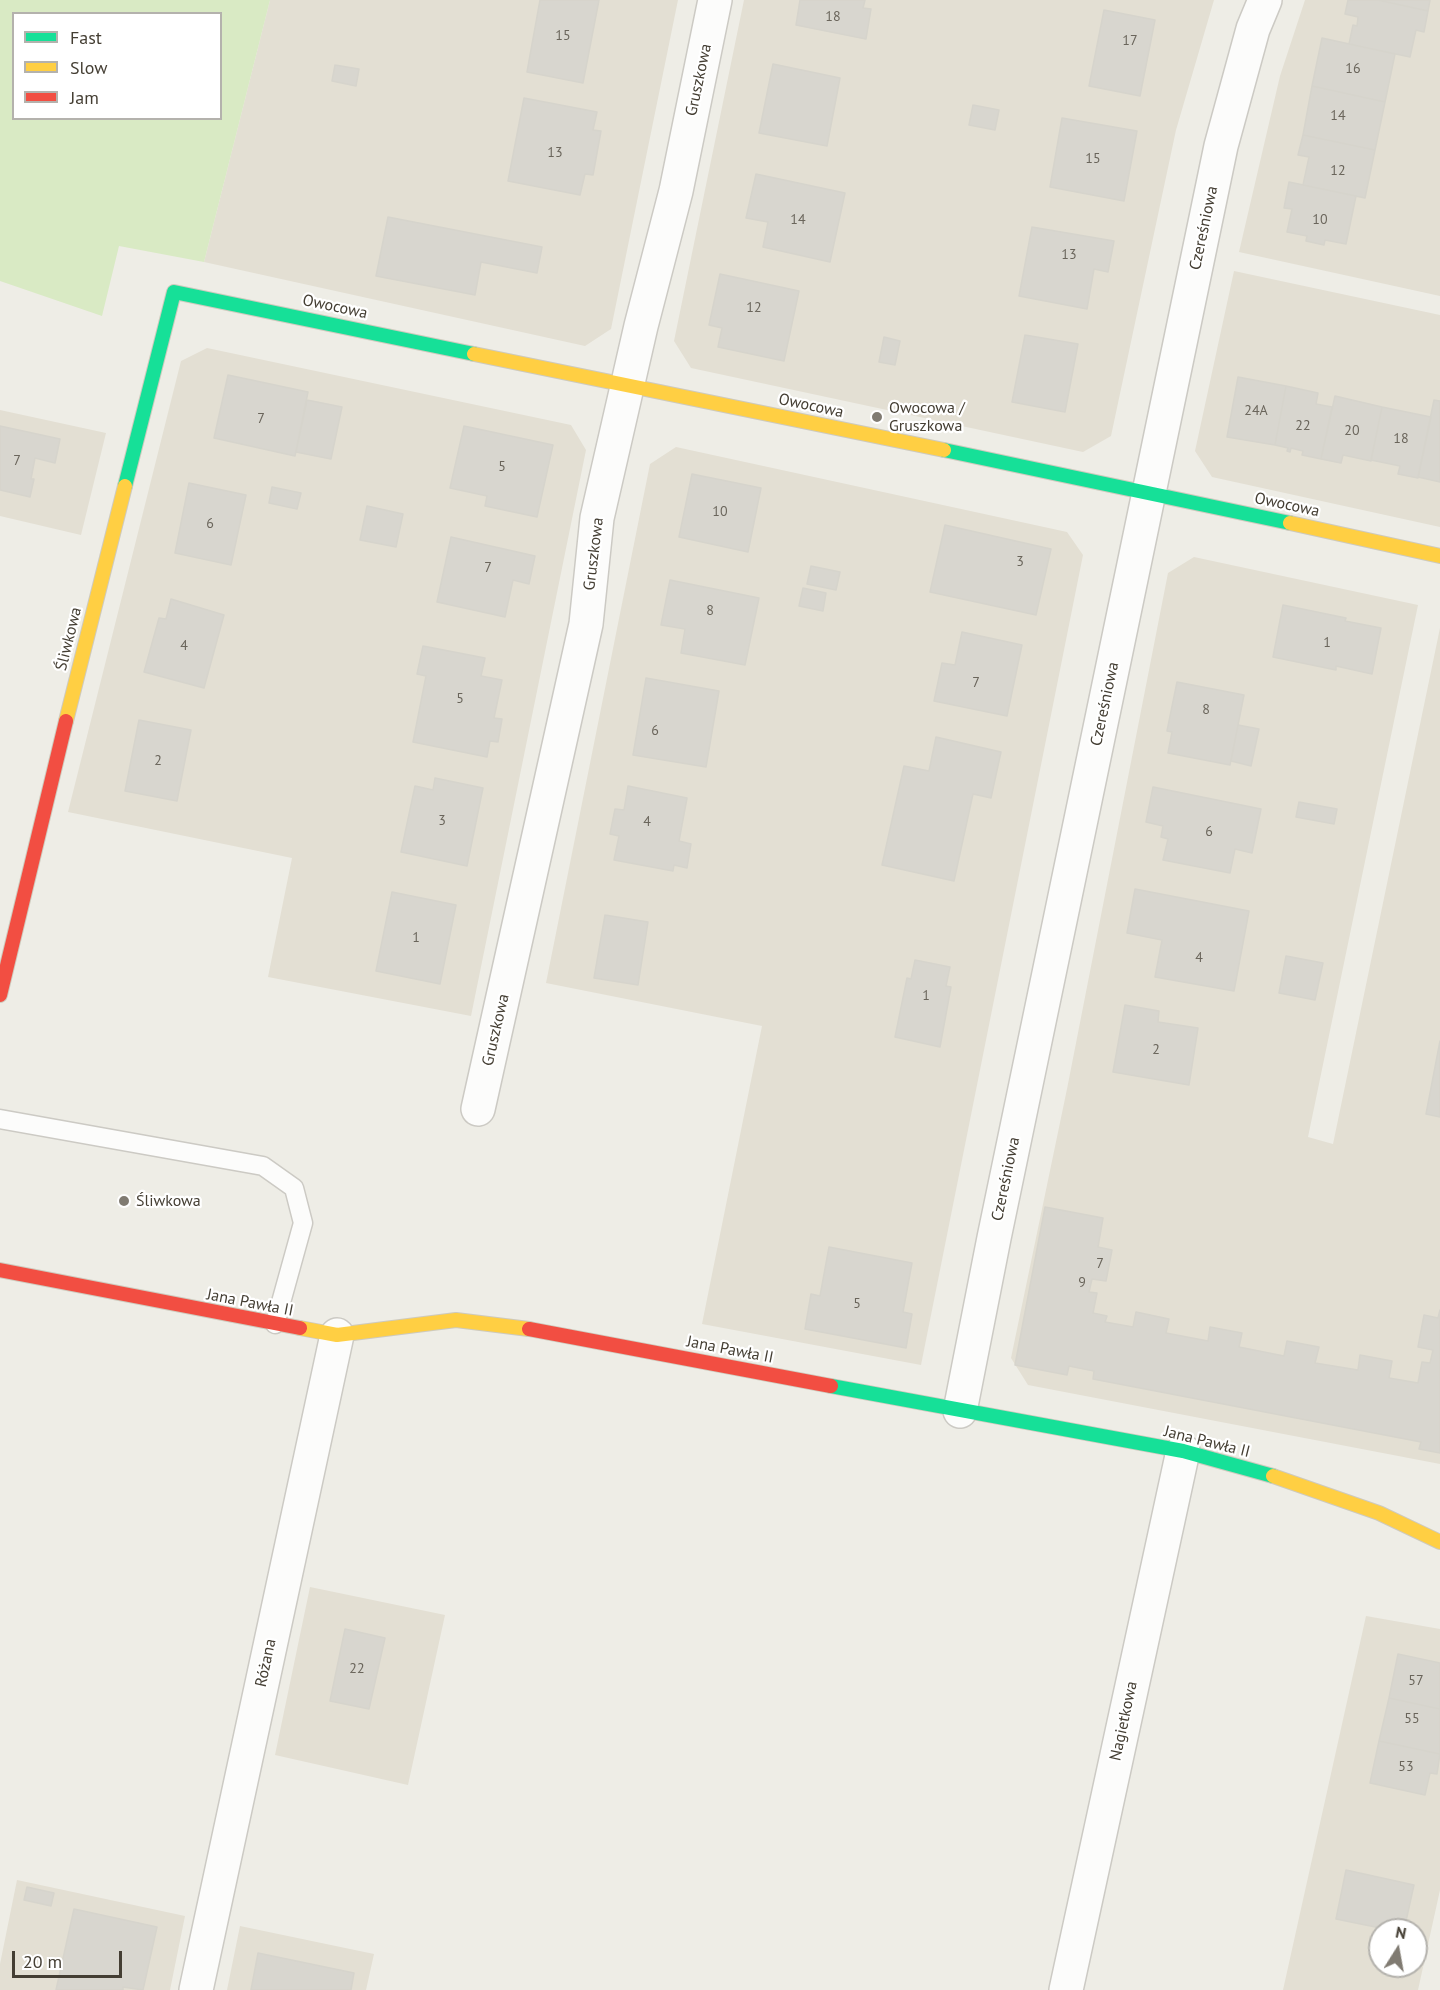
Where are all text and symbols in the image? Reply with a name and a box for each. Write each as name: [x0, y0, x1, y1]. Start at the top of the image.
house number: 18: [825, 9, 841, 25]
legend: [12, 12, 222, 120]
text: Fast: [70, 26, 102, 49]
house number: 15: [555, 28, 571, 44]
house number: 17: [1122, 33, 1138, 49]
street label: Gruszkowa: [682, 42, 716, 118]
text: Slow: [70, 56, 108, 79]
house number: 16: [1345, 61, 1361, 77]
text: Jam: [70, 86, 99, 109]
house number: 14: [1330, 108, 1346, 124]
house number: 13: [547, 145, 563, 161]
house number: 15: [1085, 151, 1101, 167]
house number: 12: [1330, 163, 1346, 179]
street label: Czereśniowa: [1186, 184, 1222, 272]
house number: 14: [790, 212, 806, 228]
house number: 10: [1312, 212, 1328, 228]
house number: 13: [1061, 247, 1077, 263]
street label: Owocowa: [301, 291, 369, 323]
house number: 12: [746, 300, 762, 316]
street label: Owocowa: [777, 390, 845, 422]
place label: Owocowa / Gruszkowa: [889, 398, 965, 436]
house number: 24A: [1244, 403, 1268, 419]
marker: Owocowa / Gruszkowa: [870, 410, 884, 424]
house number: 7: [257, 411, 265, 427]
house number: 22: [1295, 418, 1311, 434]
house number: 20: [1344, 423, 1360, 439]
house number: 18: [1393, 431, 1409, 447]
house number: 7: [13, 453, 21, 469]
house number: 5: [498, 459, 506, 475]
street label: Owocowa: [1253, 489, 1321, 521]
house number: 10: [712, 504, 728, 520]
house number: 6: [206, 516, 214, 532]
street label: Gruszkowa: [580, 516, 608, 592]
house number: 3: [1016, 554, 1024, 570]
house number: 7: [484, 560, 492, 576]
house number: 8: [706, 603, 714, 619]
street label: Śliwkowa: [52, 605, 86, 673]
house number: 1: [1323, 635, 1331, 651]
house number: 4: [180, 638, 188, 654]
street label: Czereśniowa: [1087, 660, 1123, 748]
house number: 7: [972, 675, 980, 691]
house number: 5: [456, 691, 464, 707]
house number: 8: [1202, 702, 1210, 718]
house number: 6: [651, 723, 659, 739]
house number: 2: [154, 753, 162, 769]
house number: 3: [438, 813, 446, 829]
house number: 4: [643, 814, 651, 830]
house number: 6: [1205, 824, 1213, 840]
house number: 1: [412, 930, 420, 946]
house number: 4: [1195, 950, 1203, 966]
house number: 1: [922, 988, 930, 1004]
street label: Gruszkowa: [478, 992, 514, 1068]
house number: 2: [1152, 1042, 1160, 1058]
street label: Czereśniowa: [988, 1135, 1024, 1223]
place label: Śliwkowa: [136, 1191, 201, 1211]
marker: Śliwkowa: [117, 1194, 131, 1208]
house number: 7: [1096, 1256, 1104, 1272]
house number: 9: [1078, 1275, 1086, 1291]
street label: Jana Pawła II: [205, 1285, 295, 1321]
house number: 5: [853, 1296, 861, 1312]
street label: Jana Pawła II: [685, 1332, 775, 1368]
street label: Jana Pawła II: [1162, 1422, 1252, 1462]
street label: Różana: [252, 1637, 280, 1689]
house number: 22: [349, 1661, 365, 1677]
house number: 57: [1408, 1673, 1424, 1689]
street label: Nagietkowa: [1106, 1680, 1142, 1762]
house number: 55: [1404, 1711, 1420, 1727]
house number: 53: [1398, 1759, 1414, 1775]
north arrow: [1368, 1918, 1428, 1978]
text: N: [1394, 1921, 1408, 1943]
scale bar: [15, 1939, 124, 1977]
text: 20 m: [23, 1950, 62, 1973]

